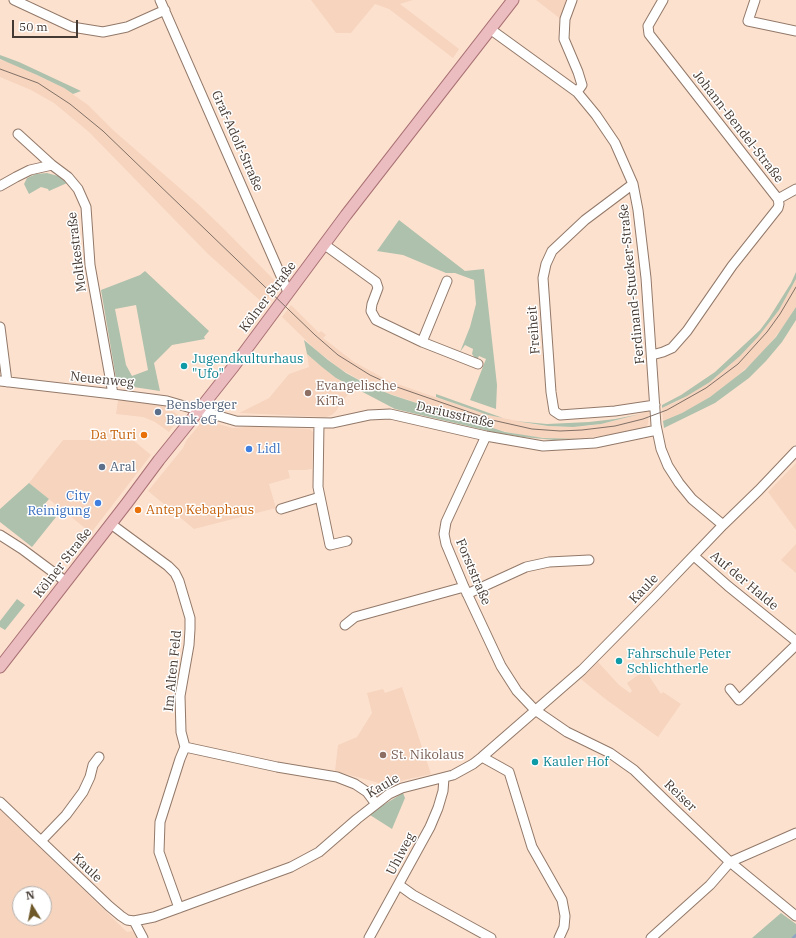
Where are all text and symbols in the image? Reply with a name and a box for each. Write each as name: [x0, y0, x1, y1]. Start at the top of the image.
scale bar: [14, 12, 80, 38]
text: 50 m: [19, 19, 48, 34]
street label: Johann-Bendel-Straße: [689, 68, 787, 186]
street label: Graf-Adolf-Straße: [208, 88, 266, 194]
street label: Ferdinand-Stucker-Straße: [616, 203, 648, 365]
street label: Moltkestraße: [64, 211, 90, 293]
street label: Kölner Straße: [236, 259, 300, 335]
street label: Freiheit: [525, 305, 543, 355]
place label: Jugendkulturhaus "Ufo": [192, 351, 303, 382]
marker: Jugendkulturhaus "Ufo": [179, 361, 189, 371]
street label: Neuenweg: [69, 369, 135, 391]
place label: Evangelische KiTa: [316, 378, 397, 409]
marker: Evangelische KiTa: [303, 388, 313, 398]
place label: Bensberger Bank eG: [166, 397, 237, 428]
street label: Dariusstraße: [415, 398, 495, 432]
marker: Bensberger Bank eG: [153, 407, 163, 417]
place label: Da Turi: [91, 427, 136, 443]
marker: Da Turi: [139, 430, 149, 440]
place label: Lidl: [257, 441, 281, 457]
marker: Lidl: [244, 444, 254, 454]
place label: Aral: [110, 459, 136, 475]
marker: Aral: [97, 462, 107, 472]
place label: City Reinigung: [27, 488, 90, 519]
marker: City Reinigung: [93, 498, 103, 508]
place label: Antep Kebaphaus: [146, 502, 254, 518]
marker: Antep Kebaphaus: [133, 505, 143, 515]
street label: Kölner Straße: [31, 525, 95, 601]
street label: Forststraße: [452, 536, 494, 608]
street label: Auf der Halde: [707, 548, 781, 614]
street label: Kaule: [626, 571, 662, 607]
street label: Im Alten Feld: [161, 629, 185, 713]
place label: Fahrschule Peter Schlichtherle: [627, 646, 731, 677]
marker: Fahrschule Peter Schlichtherle: [614, 656, 624, 666]
place label: St. Nikolaus: [391, 747, 464, 763]
marker: St. Nikolaus: [378, 750, 388, 760]
place label: Kauler Hof: [543, 754, 609, 770]
marker: Kauler Hof: [530, 757, 540, 767]
street label: Kaule: [364, 771, 402, 801]
street label: Reiser: [661, 777, 699, 815]
street label: Uhlweg: [383, 830, 419, 878]
street label: Kaule: [69, 850, 105, 886]
north arrow: [12, 886, 52, 926]
text: N: [25, 888, 36, 903]

